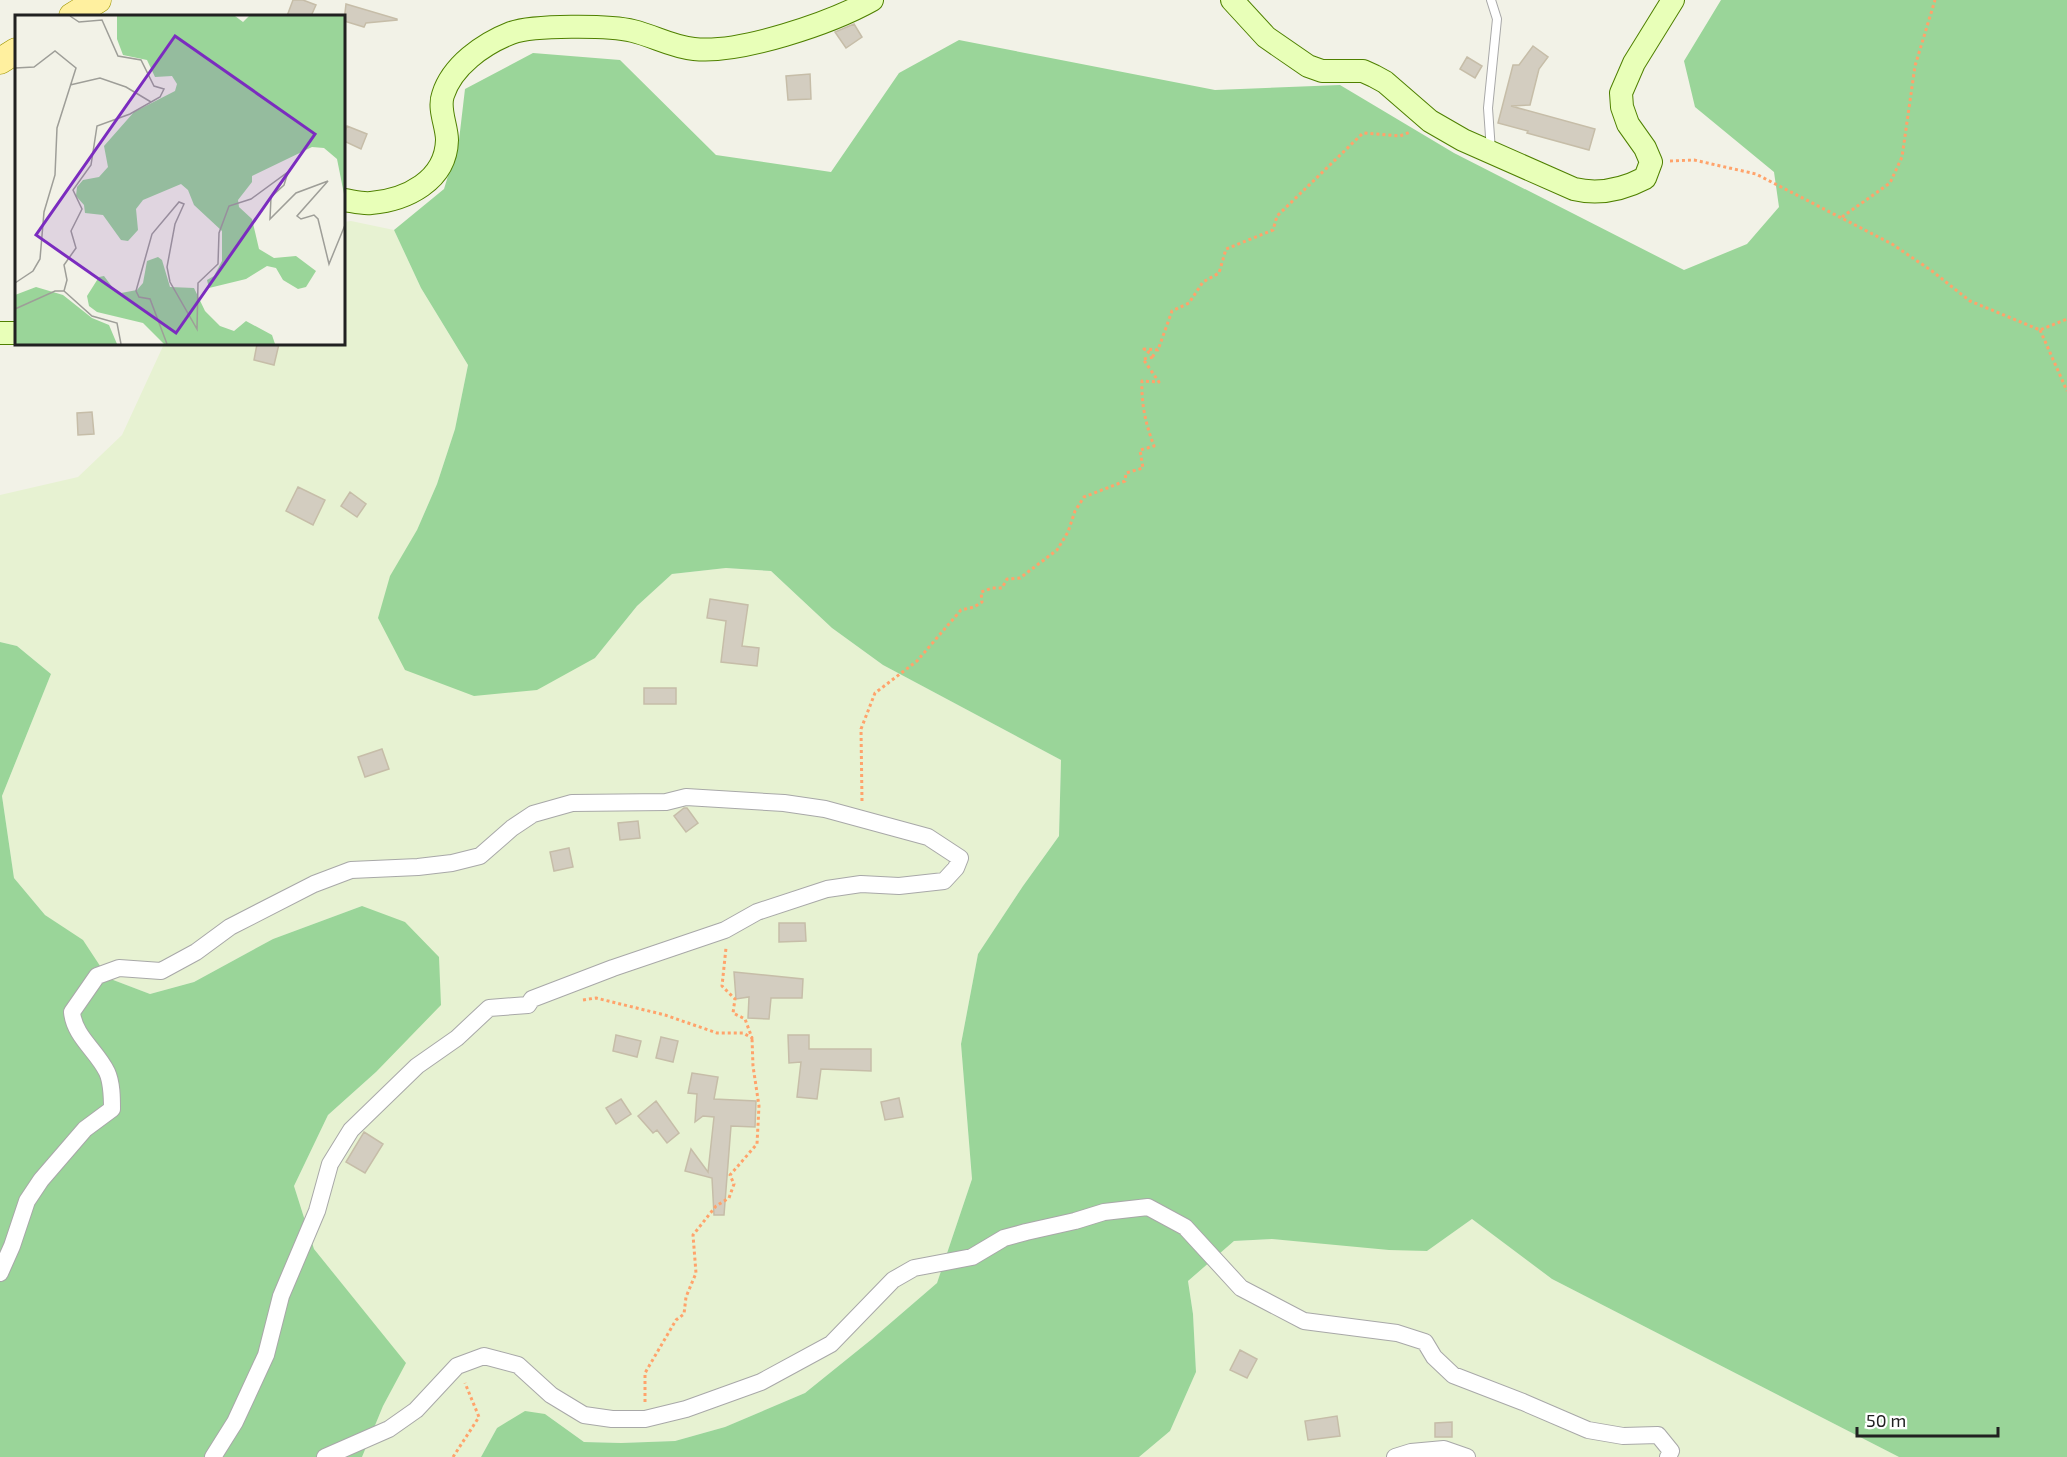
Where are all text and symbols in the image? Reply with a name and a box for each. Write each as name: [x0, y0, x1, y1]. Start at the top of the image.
inset map: [15, 15, 345, 345]
scale bar: [1857, 1400, 1998, 1438]
text: 50 m: [1866, 1409, 1906, 1431]

